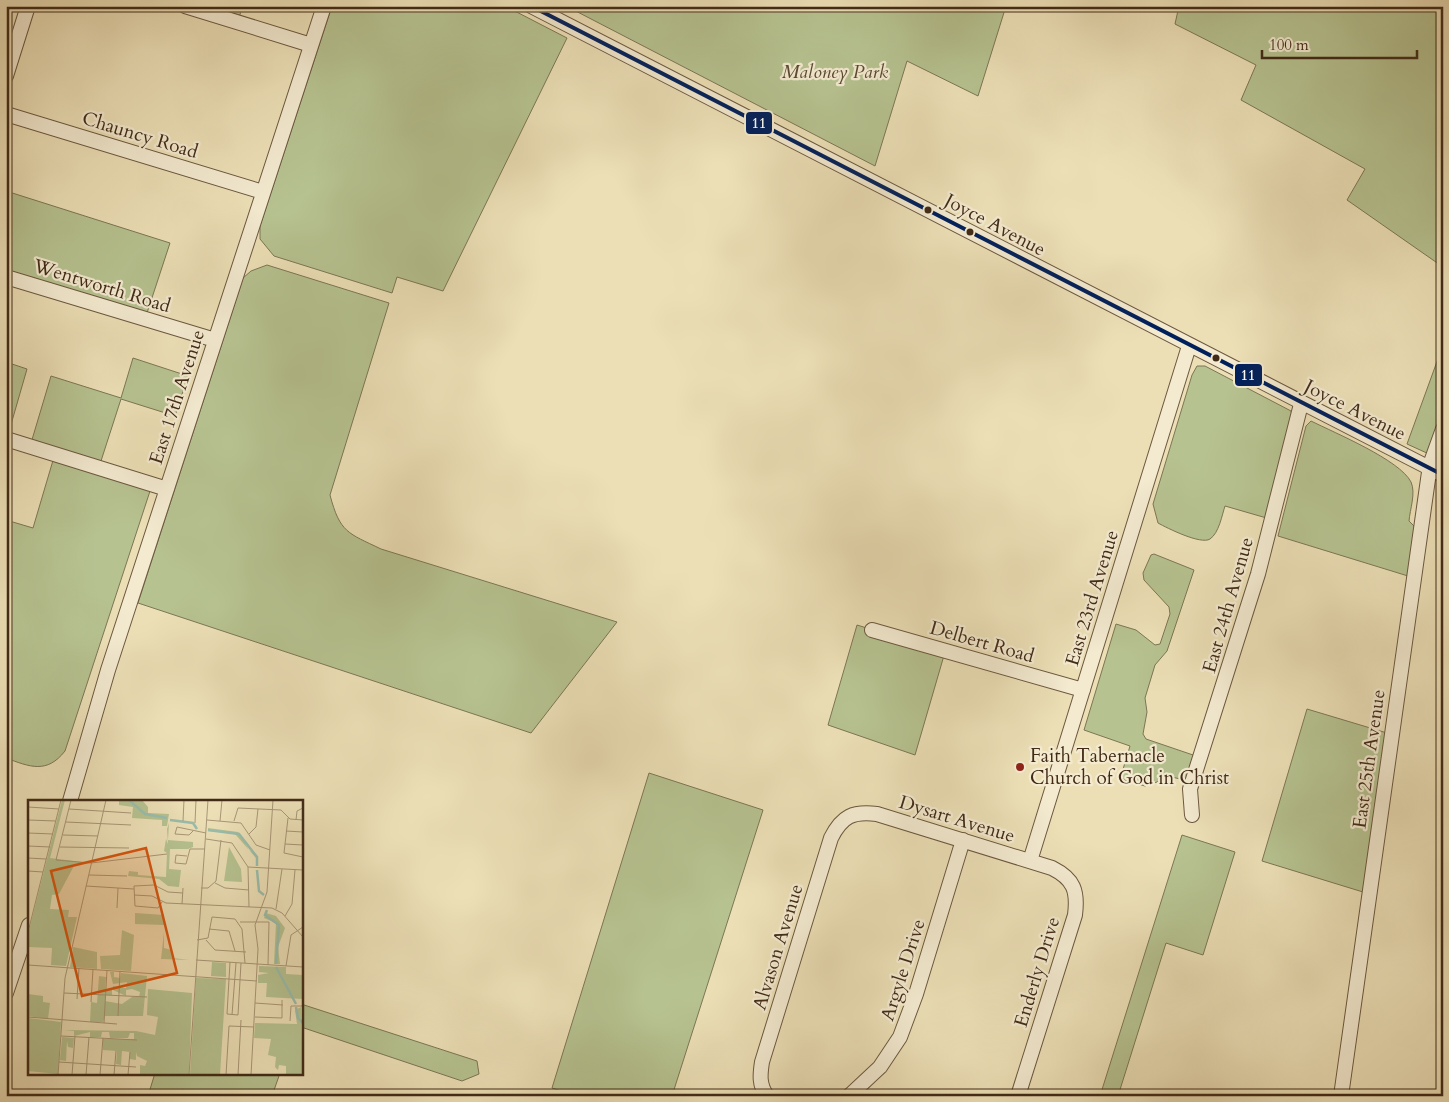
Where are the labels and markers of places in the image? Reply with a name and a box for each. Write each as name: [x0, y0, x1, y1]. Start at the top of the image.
unlabelled marker: [923, 205, 933, 215]
unlabelled marker: [965, 227, 975, 237]
unlabelled marker: [1211, 353, 1221, 363]
place label: Faith Tabernacle Church of God in Christ: [1030, 743, 1229, 791]
marker: Faith Tabernacle Church of God in Christ: [1014, 761, 1026, 773]

